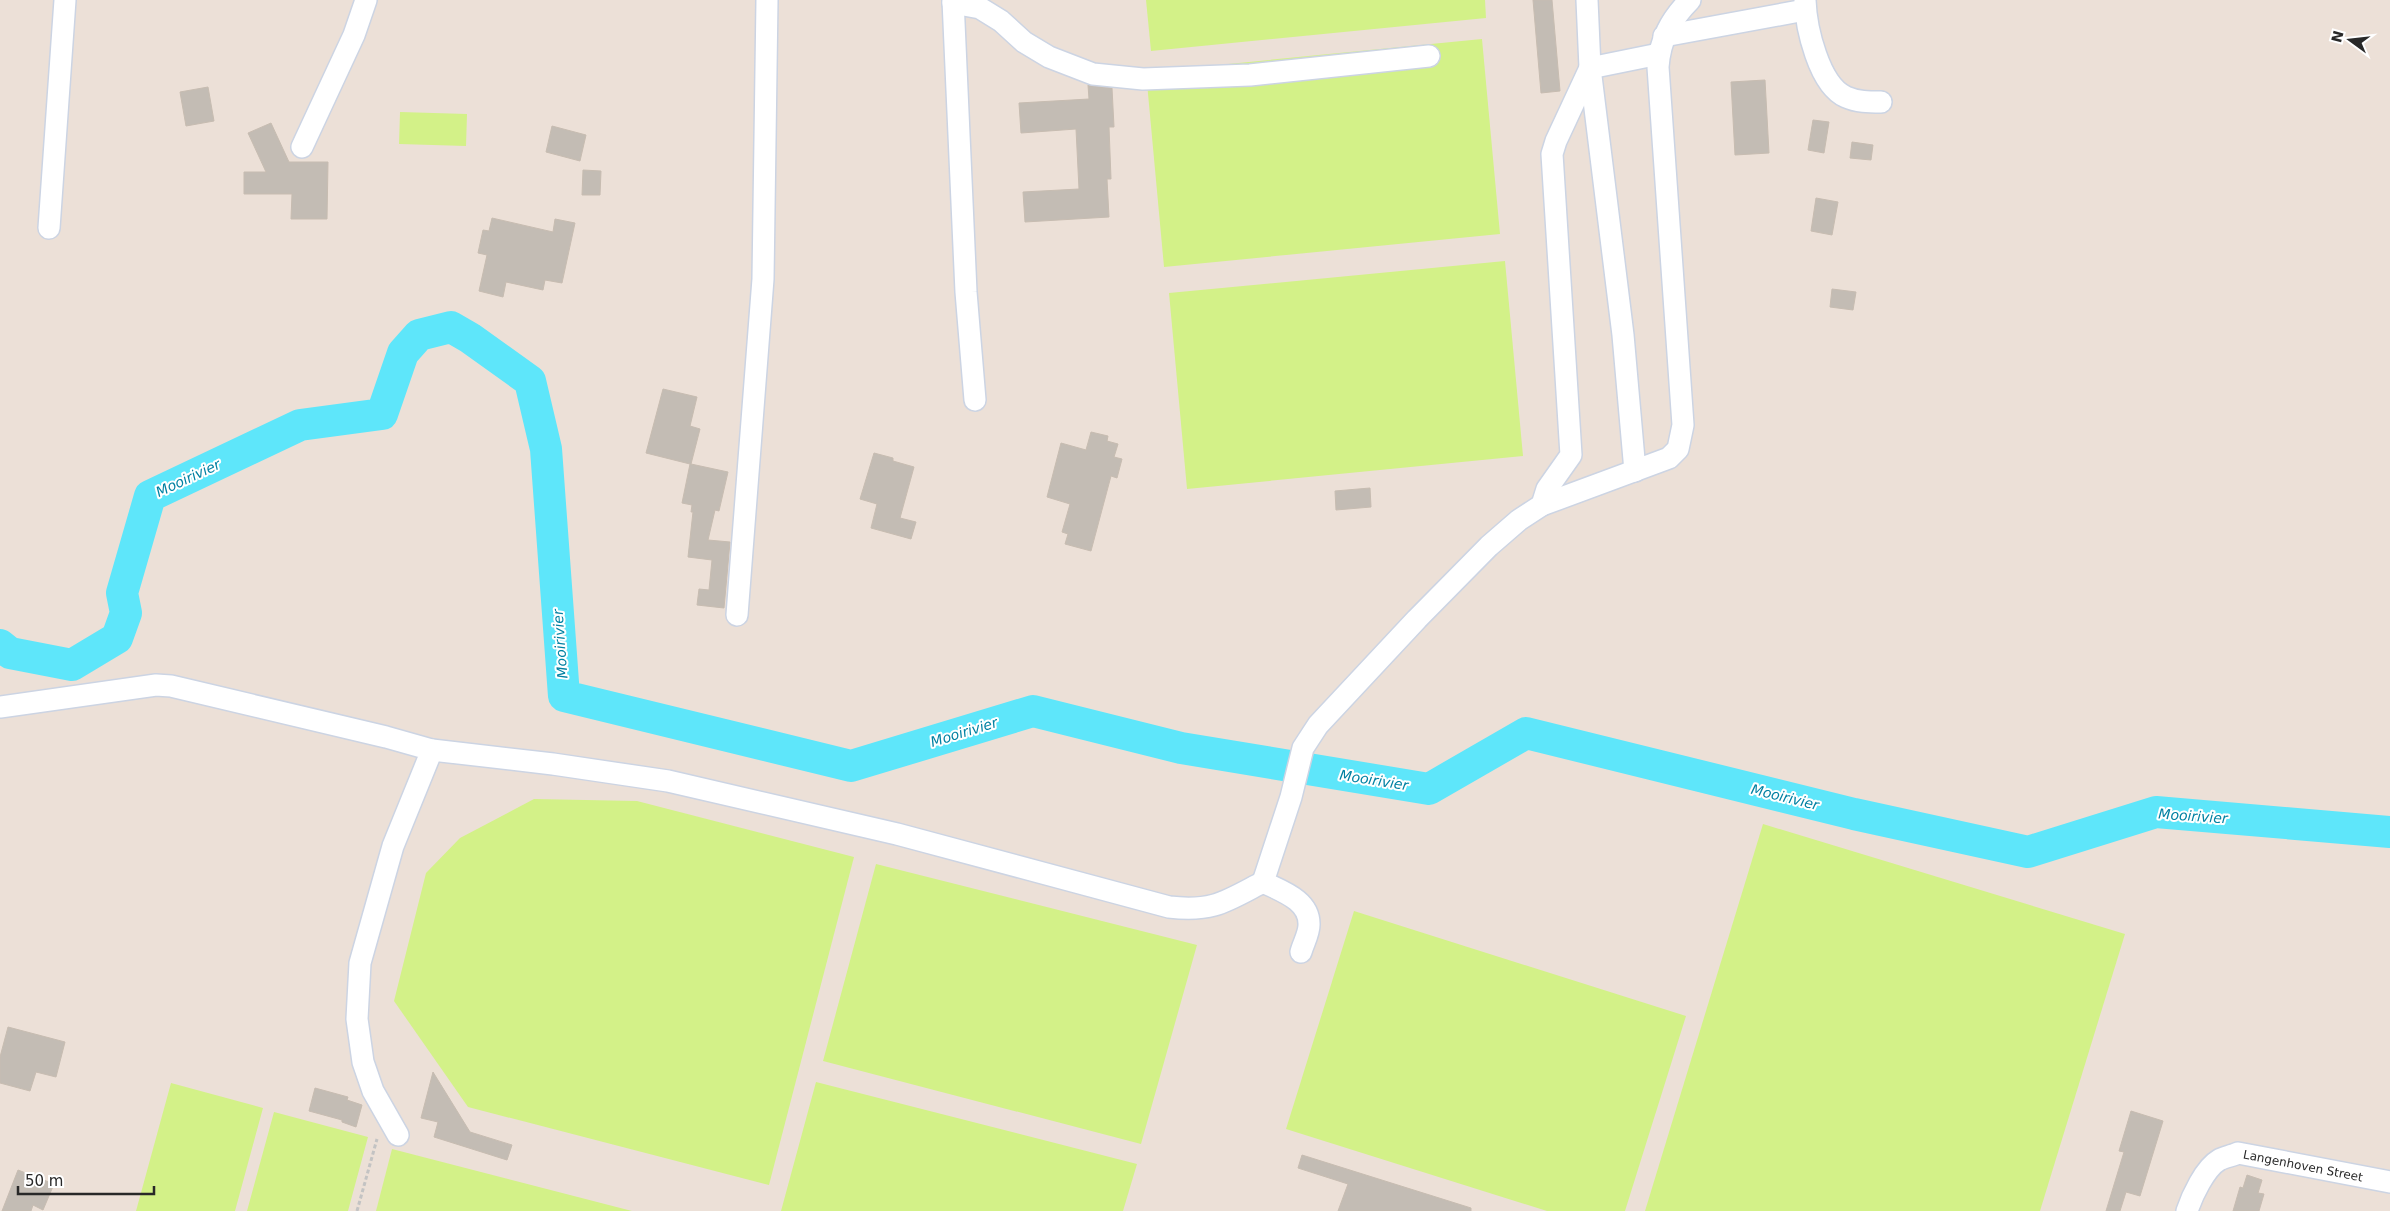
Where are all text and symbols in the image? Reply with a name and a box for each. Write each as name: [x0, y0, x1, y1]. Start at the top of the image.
north arrow: [2325, 15, 2375, 65]
text: N: [2328, 29, 2347, 44]
water label: Mooirivier: [153, 456, 224, 500]
water label: Mooirivier: [550, 608, 570, 679]
water label: Mooirivier: [929, 714, 1001, 750]
water label: Mooirivier: [1339, 767, 1411, 794]
water label: Mooirivier: [1749, 781, 1822, 813]
water label: Mooirivier: [2158, 806, 2229, 826]
street label: Langenhoven Street: [2242, 1148, 2364, 1185]
scale bar: [18, 1164, 154, 1196]
text: 50 m: [25, 1172, 63, 1190]

